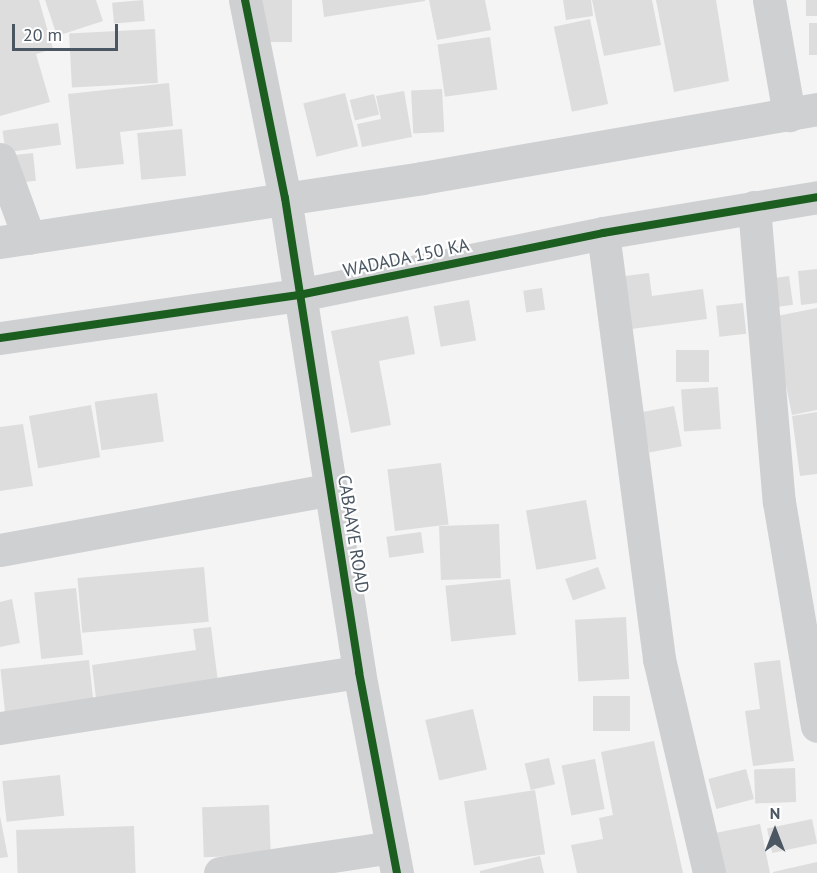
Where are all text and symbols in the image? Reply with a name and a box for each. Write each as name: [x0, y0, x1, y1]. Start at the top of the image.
scale bar: [15, 12, 122, 50]
text: 20 m: [23, 23, 62, 46]
street label: WADADA 150 KA: [341, 234, 471, 282]
street label: CABAAYE ROAD: [333, 473, 373, 595]
north arrow: [745, 801, 805, 861]
text: N: [770, 803, 780, 823]

